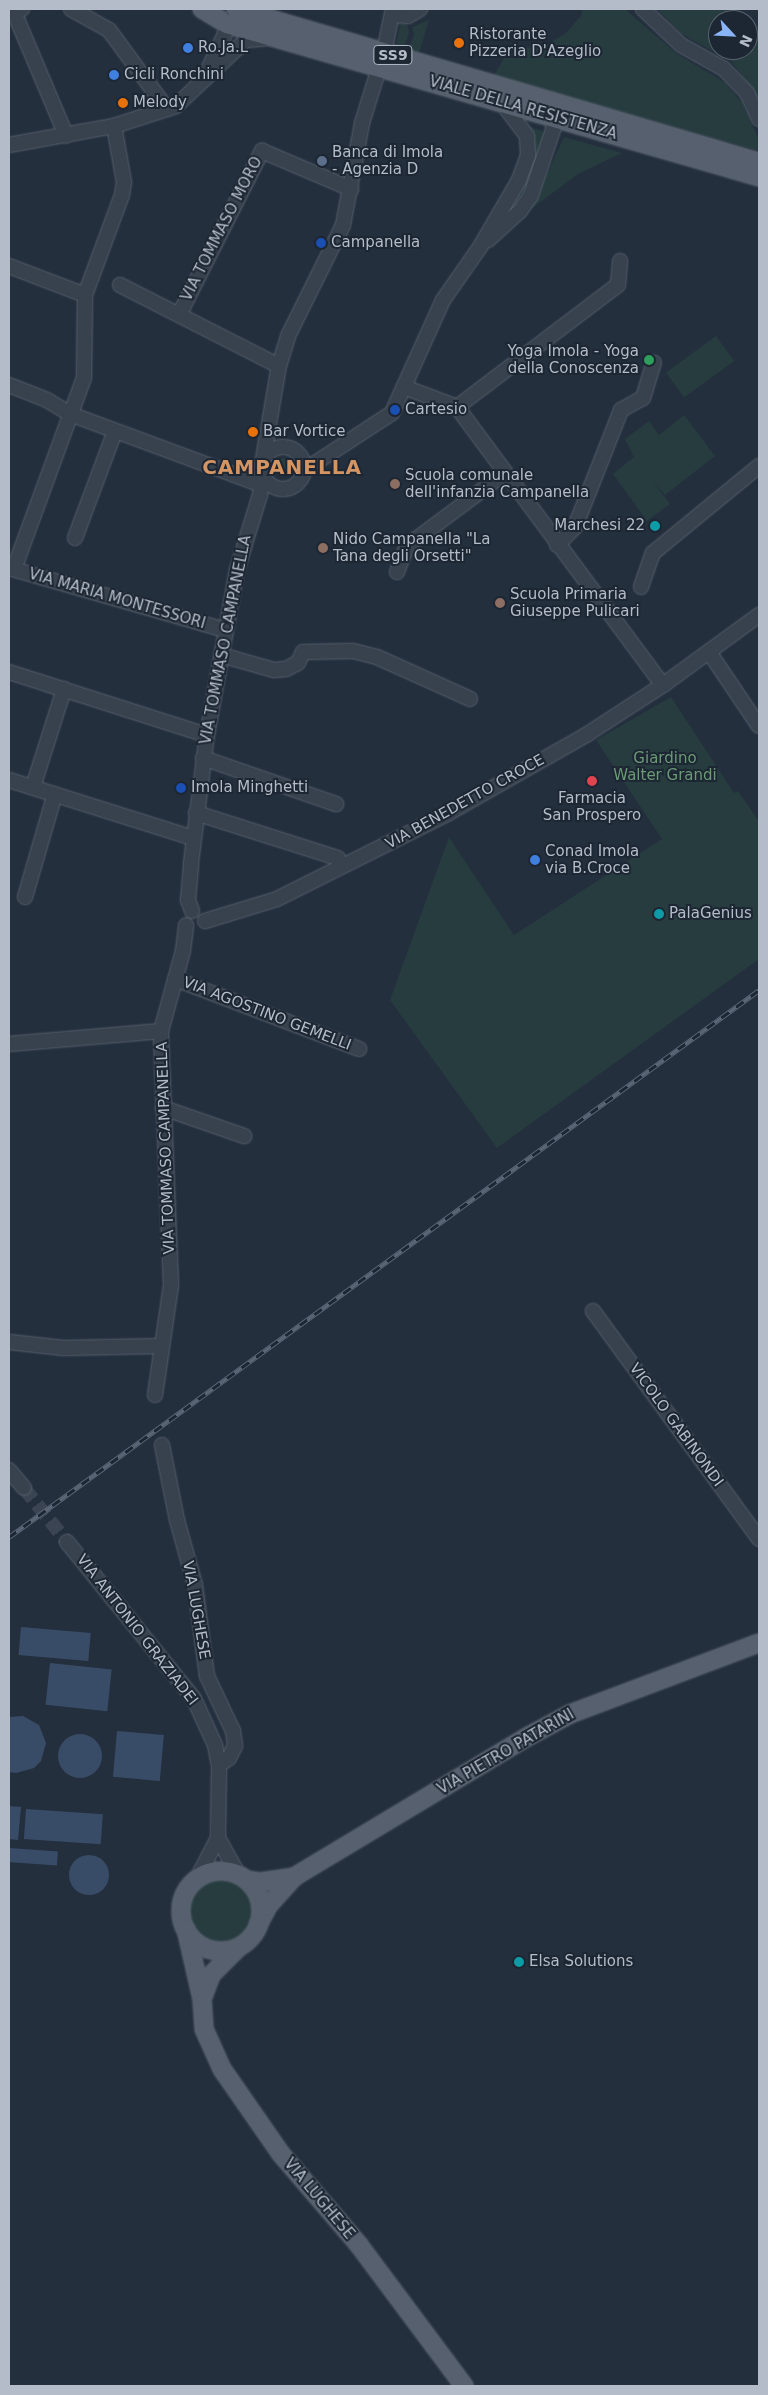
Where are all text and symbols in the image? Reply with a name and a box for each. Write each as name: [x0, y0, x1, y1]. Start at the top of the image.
north arrow: [708, 10, 758, 60]
place label: Ristorante Pizzeria D'Azeglio: [469, 25, 601, 60]
text: N: [736, 32, 755, 50]
marker: Ristorante Pizzeria D'Azeglio: [453, 37, 465, 49]
place label: Ro.Ja.L: [198, 39, 248, 57]
marker: Ro.Ja.L: [182, 42, 194, 54]
road number: SS9: [373, 44, 413, 66]
place label: Cicli Ronchini: [124, 66, 224, 84]
marker: Cicli Ronchini: [108, 69, 120, 81]
street label: VIALE DELLA RESISTENZA: [427, 73, 619, 143]
place label: Melody: [133, 94, 187, 112]
marker: Melody: [117, 97, 129, 109]
place label: Banca di Imola - Agenzia D: [332, 143, 443, 178]
street label: VIA TOMMASO MORO: [178, 154, 266, 304]
marker: Banca di Imola - Agenzia D: [316, 155, 328, 167]
place label: Campanella: [331, 234, 420, 252]
marker: Campanella: [315, 237, 327, 249]
place label: Yoga Imola - Yoga della Conoscenza: [508, 342, 639, 377]
marker: Yoga Imola - Yoga della Conoscenza: [643, 354, 655, 366]
place label: Cartesio: [405, 401, 467, 419]
marker: Cartesio: [389, 404, 401, 416]
place label: Bar Vortice: [263, 423, 345, 441]
marker: Bar Vortice: [247, 426, 259, 438]
district label: CAMPANELLA: [201, 455, 363, 479]
place label: Scuola comunale dell'infanzia Campanella: [405, 466, 589, 501]
marker: Scuola comunale dell'infanzia Campanella: [389, 478, 401, 490]
place label: Marchesi 22: [554, 517, 645, 535]
marker: Marchesi 22: [649, 520, 661, 532]
place label: Nido Campanella "La Tana degli Orsetti": [333, 530, 490, 565]
street label: VIA TOMMASO CAMPANELLA: [197, 534, 255, 746]
marker: Nido Campanella "La Tana degli Orsetti": [317, 542, 329, 554]
street label: VIA MARIA MONTESSORI: [27, 565, 207, 633]
place label: Scuola Primaria Giuseppe Pulicari: [510, 585, 640, 620]
marker: Scuola Primaria Giuseppe Pulicari: [494, 597, 506, 609]
park label: Giardino Walter Grandi: [613, 749, 717, 784]
street label: VIA BENEDETTO CROCE: [383, 751, 547, 853]
marker: Farmacia San Prospero: [586, 775, 598, 787]
place label: Imola Minghetti: [191, 779, 308, 797]
marker: Imola Minghetti: [175, 782, 187, 794]
place label: Farmacia San Prospero: [543, 789, 641, 824]
place label: Conad Imola via B.Croce: [545, 842, 639, 877]
marker: Conad Imola via B.Croce: [529, 854, 541, 866]
place label: PalaGenius: [669, 905, 752, 923]
marker: PalaGenius: [653, 908, 665, 920]
street label: VIA AGOSTINO GEMELLI: [180, 974, 354, 1054]
street label: VIA TOMMASO CAMPANELLA: [153, 1041, 179, 1255]
street label: VICOLO GABINONDI: [625, 1360, 727, 1490]
street label: VIA ANTONIO GRAZIADEI: [72, 1551, 202, 1709]
street label: VIA LUGHESE: [178, 1559, 214, 1661]
street label: VIA PIETRO PATARINI: [434, 1706, 578, 1798]
place label: Elsa Solutions: [529, 1953, 633, 1971]
marker: Elsa Solutions: [513, 1956, 525, 1968]
street label: VIA LUGHESE: [280, 2155, 358, 2243]

